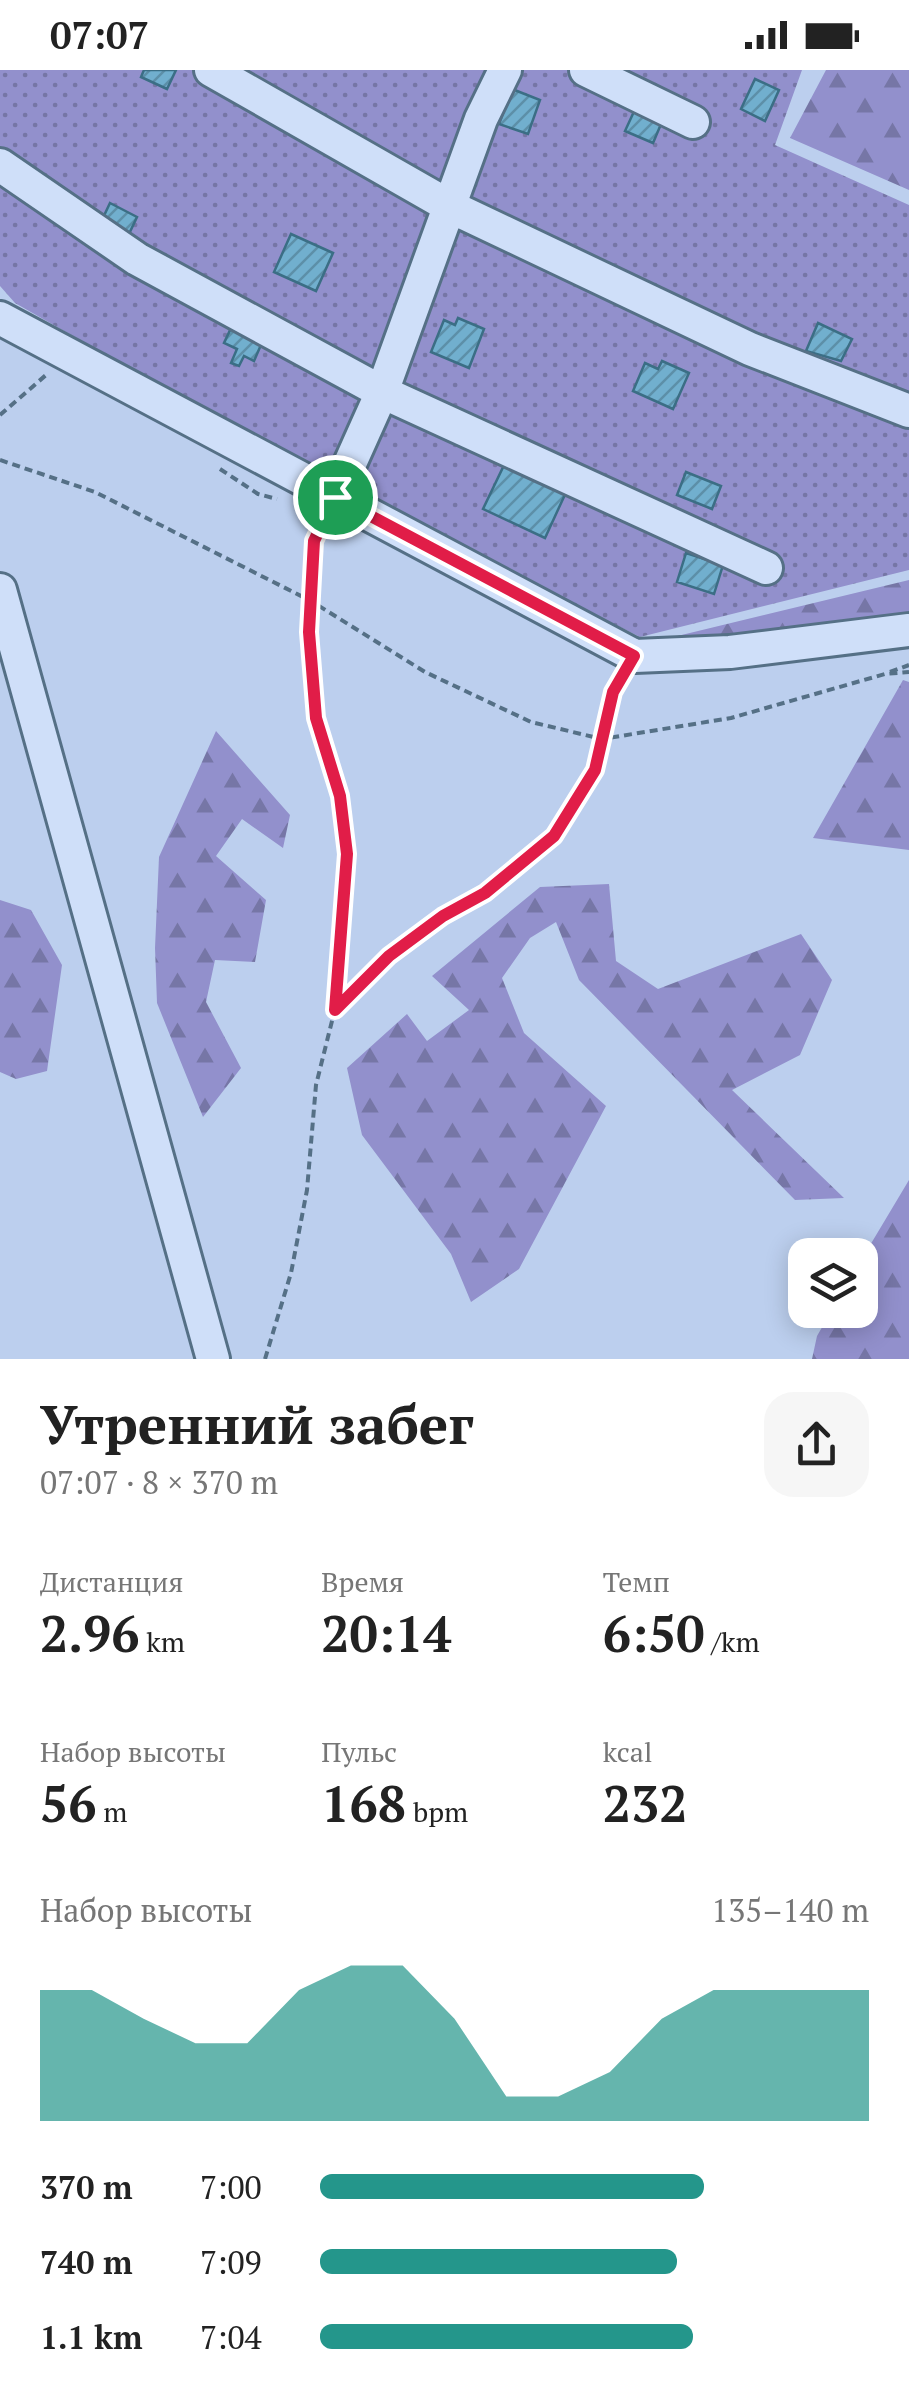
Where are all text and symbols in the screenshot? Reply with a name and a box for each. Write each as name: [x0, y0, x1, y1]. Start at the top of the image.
text: 07:07: [50, 10, 149, 60]
pin: [293, 455, 378, 540]
icon: arrive: [308, 470, 363, 525]
map controls: [788, 1238, 878, 1328]
button: layers: [788, 1238, 878, 1328]
text: Утренний забег: [40, 1387, 474, 1460]
button: share: [764, 1392, 869, 1497]
text: 07:07 · 8 × 370 m: [40, 1461, 278, 1503]
text: Дистанция: [40, 1563, 183, 1600]
text: Время: [321, 1563, 404, 1600]
text: Темп: [603, 1563, 670, 1600]
text: 2.96: [40, 1600, 140, 1666]
text: 20:14: [321, 1600, 451, 1666]
text: 6:50: [603, 1600, 705, 1666]
text: km: [140, 1623, 185, 1660]
text: /km: [705, 1623, 760, 1660]
text: Набор высоты: [40, 1733, 226, 1770]
text: Пульс: [321, 1733, 397, 1770]
text: kcal: [603, 1733, 652, 1770]
text: 56: [40, 1770, 97, 1836]
text: 168: [321, 1770, 406, 1836]
text: 232: [603, 1770, 687, 1836]
text: m: [97, 1793, 127, 1830]
text: bpm: [406, 1793, 468, 1830]
text: Набор высоты: [40, 1889, 252, 1931]
text: 135–140 m: [711, 1889, 869, 1931]
text: 370 m: [40, 2166, 132, 2208]
text: 7:00: [200, 2166, 262, 2208]
text: 740 m: [40, 2241, 132, 2283]
text: 7:09: [200, 2241, 262, 2283]
text: 1.1 km: [40, 2316, 143, 2358]
text: 7:04: [200, 2316, 262, 2358]

